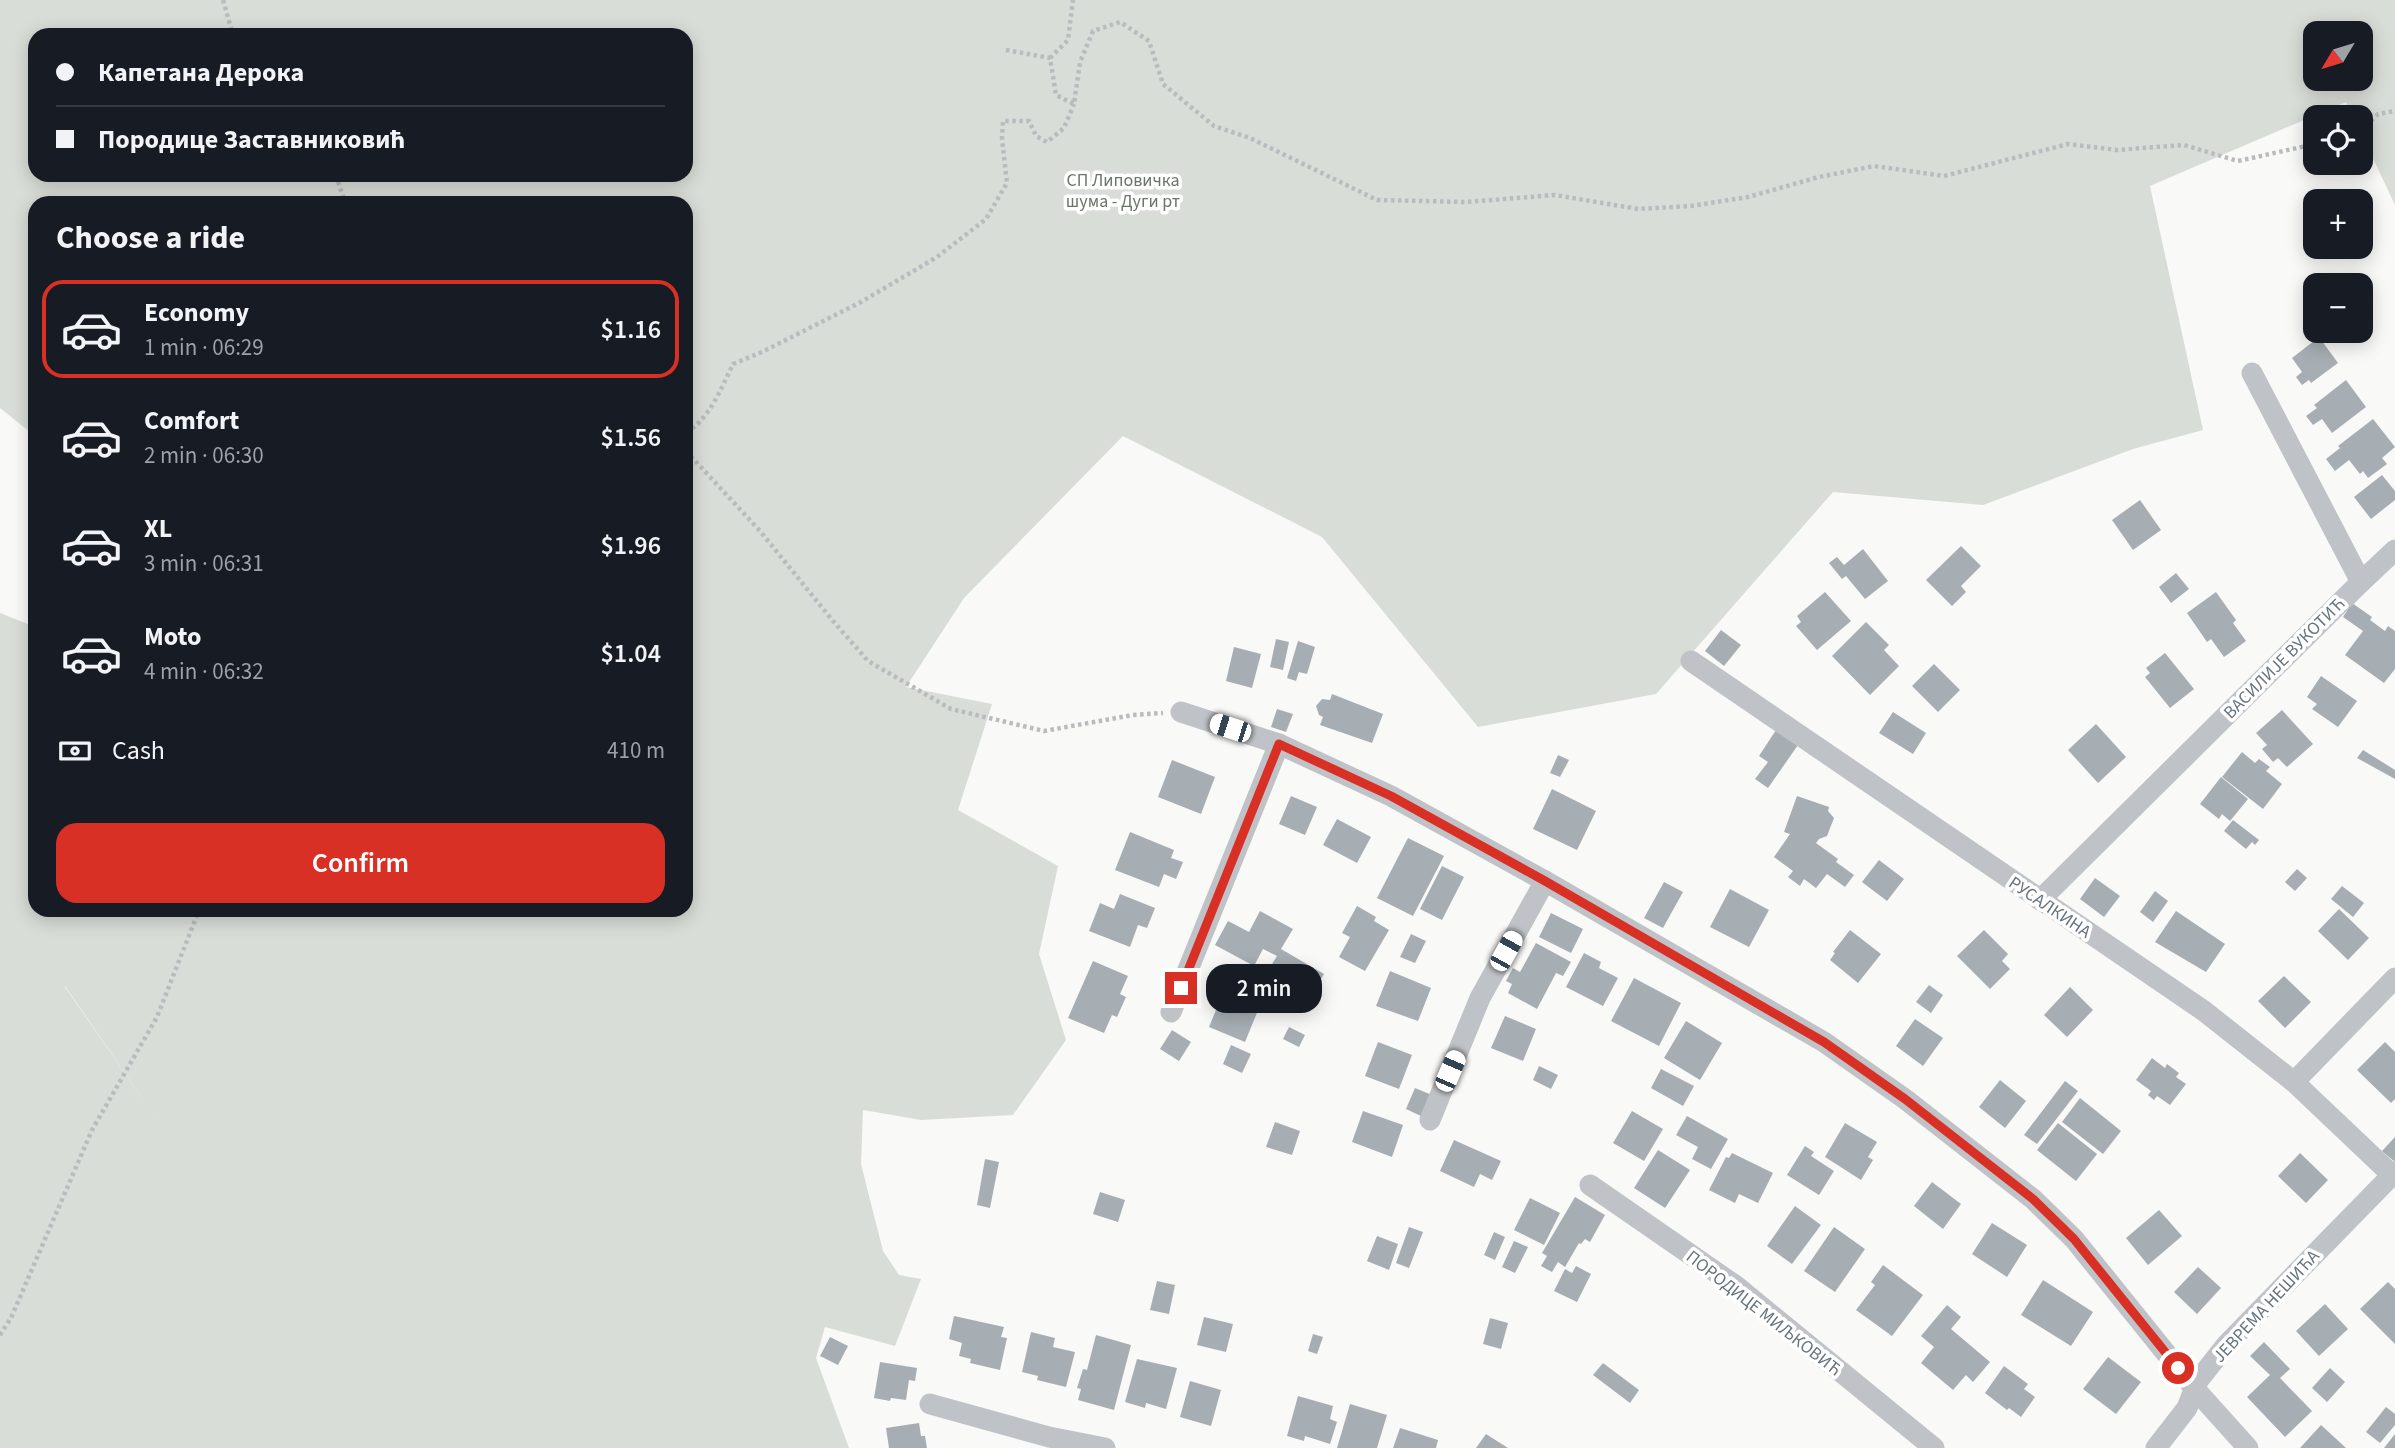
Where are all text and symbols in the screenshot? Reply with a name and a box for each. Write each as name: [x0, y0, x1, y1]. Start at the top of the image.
north arrow: [2303, 21, 2373, 91]
map controls: [2303, 21, 2373, 343]
text: Капетана Дерока: [98, 54, 304, 91]
button: locate: [2303, 105, 2373, 175]
text: Породице Заставниковић: [98, 121, 405, 158]
park label: СП Липовичка шума - Дуги рт: [1066, 168, 1180, 214]
button: +: [2303, 189, 2373, 259]
text: Choose a ride: [56, 215, 245, 261]
button: −: [2303, 273, 2373, 343]
text: Economy: [144, 294, 249, 331]
icon: car: [60, 298, 123, 361]
text: $1.16: [600, 311, 661, 348]
text: 1 min · 06:29: [144, 331, 264, 364]
text: Comfort: [144, 402, 239, 439]
icon: car: [60, 406, 123, 469]
text: $1.56: [600, 419, 661, 456]
text: 2 min · 06:30: [144, 439, 264, 472]
text: XL: [144, 510, 172, 547]
icon: car: [60, 514, 123, 577]
text: $1.96: [600, 527, 661, 564]
text: 3 min · 06:31: [144, 547, 264, 580]
street label: ВАСИЛИЈЕ ВУКОТИЋ: [2218, 592, 2351, 725]
text: Moto: [144, 618, 201, 655]
icon: car: [60, 622, 123, 685]
text: $1.04: [600, 635, 661, 672]
text: 4 min · 06:32: [144, 655, 264, 688]
car: [1207, 712, 1254, 744]
icon: cash: [56, 732, 94, 770]
text: Cash: [112, 732, 165, 769]
text: 410 m: [607, 734, 665, 767]
button: Confirm: [56, 823, 665, 903]
street label: РУСАЛКИНА: [2004, 871, 2096, 944]
car: [1487, 928, 1526, 974]
callout: 2 min: [1206, 964, 1321, 1012]
route end: [1165, 972, 1197, 1004]
text: 2 min: [1237, 972, 1291, 1005]
car: [1433, 1048, 1468, 1094]
street label: ЈЕВРЕМА НЕШИЋА: [2207, 1244, 2325, 1368]
street label: ПОРОДИЦЕ МИЉКОВИЋ: [1681, 1245, 1847, 1382]
route start: [2162, 1352, 2194, 1384]

